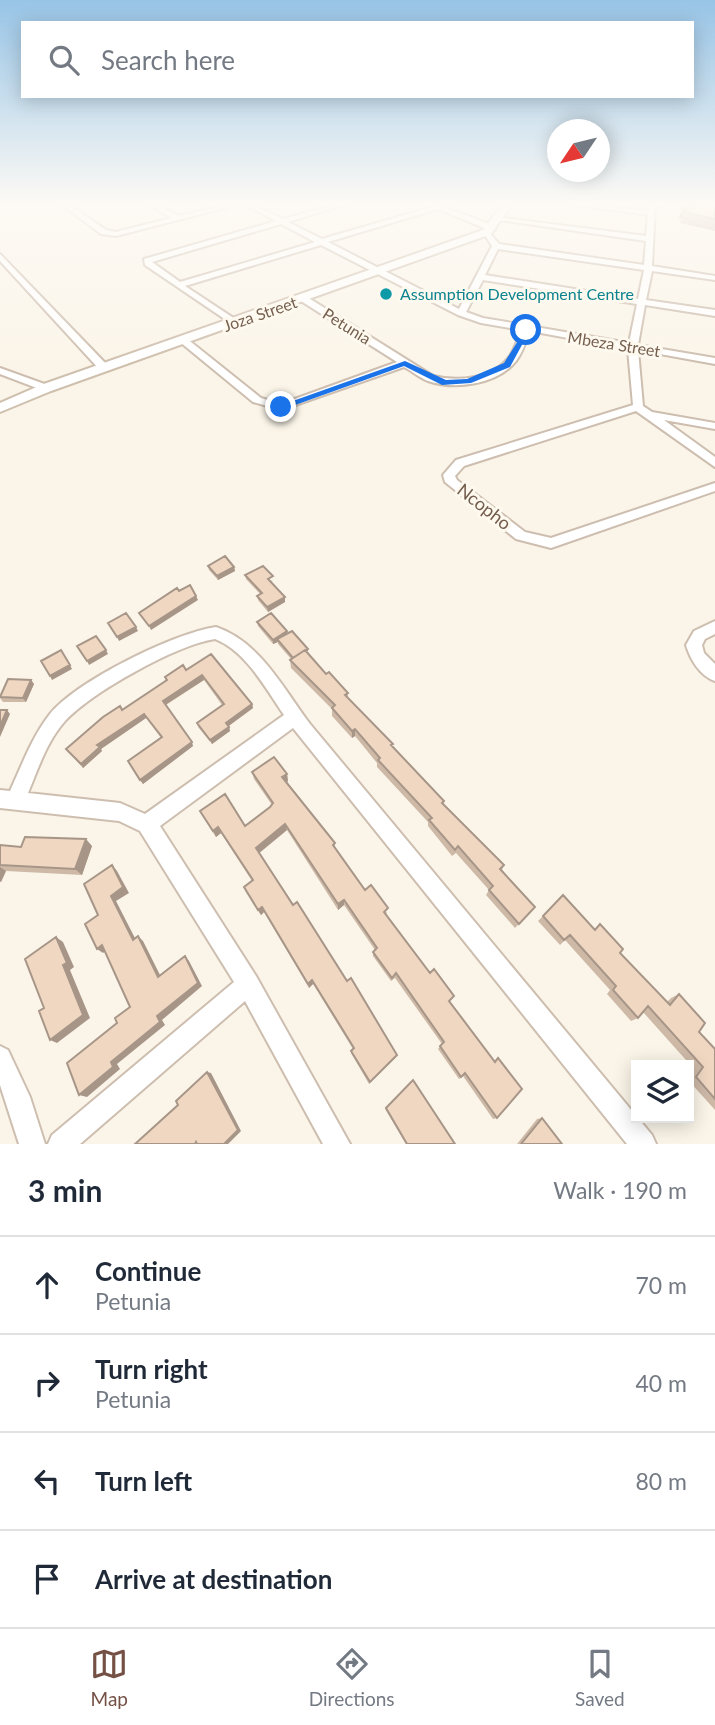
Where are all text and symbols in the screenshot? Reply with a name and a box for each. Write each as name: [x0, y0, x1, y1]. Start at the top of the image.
search box: [21, 21, 694, 98]
icon: search: [45, 41, 83, 79]
text: Search here: [101, 44, 235, 76]
north arrow: [547, 119, 610, 182]
place label: Assumption Development Centre: [400, 284, 634, 303]
marker: Assumption Development Centre: [378, 286, 394, 302]
street label: Joza Street: [220, 292, 299, 335]
street label: Petunia: [320, 303, 375, 348]
route start: [510, 314, 541, 345]
street label: Mbeza Street: [566, 327, 662, 360]
route end: [265, 391, 296, 422]
street label: Ncopho: [453, 478, 516, 534]
map controls: [631, 1060, 694, 1123]
button: layers: [631, 1060, 694, 1123]
text: 3 min: [28, 1172, 102, 1208]
text: Walk · 190 m: [553, 1176, 687, 1204]
text: Continue: [95, 1255, 201, 1287]
icon: ahead: [28, 1266, 66, 1304]
text: 70 m: [636, 1271, 687, 1299]
text: Petunia: [95, 1287, 171, 1315]
text: Turn right: [95, 1353, 208, 1385]
icon: right: [28, 1364, 66, 1402]
text: 40 m: [636, 1369, 687, 1397]
text: Petunia: [95, 1385, 171, 1413]
icon: left: [28, 1462, 66, 1500]
text: Turn left: [95, 1465, 192, 1497]
text: 80 m: [636, 1467, 687, 1495]
icon: arrive: [28, 1560, 66, 1598]
text: Arrive at destination: [95, 1563, 332, 1595]
tab: Map: [90, 1645, 128, 1710]
tab: Directions: [309, 1645, 395, 1710]
tab: Saved: [575, 1645, 625, 1710]

